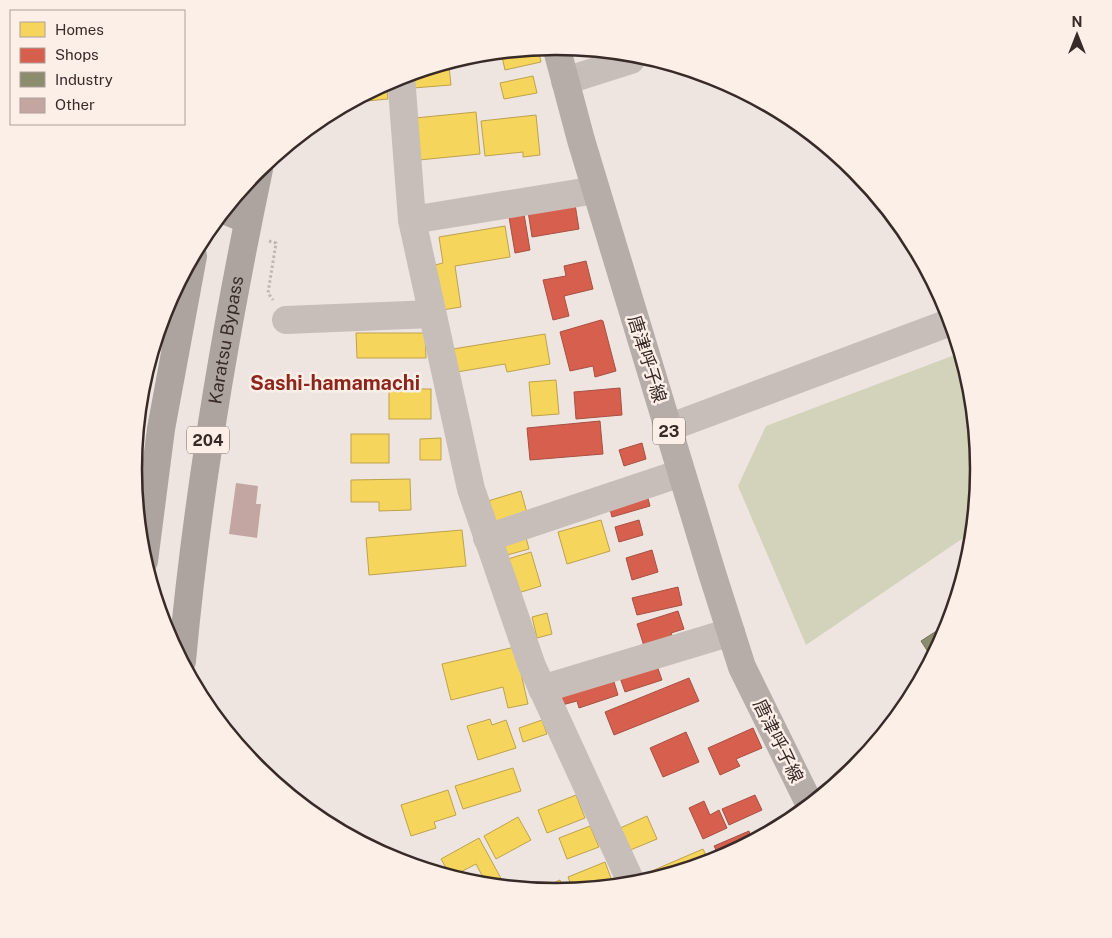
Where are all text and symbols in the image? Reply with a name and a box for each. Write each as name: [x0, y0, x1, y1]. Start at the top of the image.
legend: [10, 10, 185, 125]
north arrow: [1052, 10, 1102, 60]
text: N: [1072, 14, 1082, 30]
text: Homes: [55, 21, 104, 38]
text: Shops: [55, 46, 99, 63]
text: Industry: [55, 71, 113, 88]
text: Other: [55, 96, 95, 113]
street label: Karatsu Bypass: [204, 274, 247, 406]
street label: 唐津呼子線: [624, 313, 671, 405]
district label: Sashi-hamamachi: [250, 371, 420, 395]
road number: 23: [653, 418, 685, 444]
road number: 204: [187, 426, 229, 454]
street label: 唐津呼子線: [749, 696, 808, 786]

